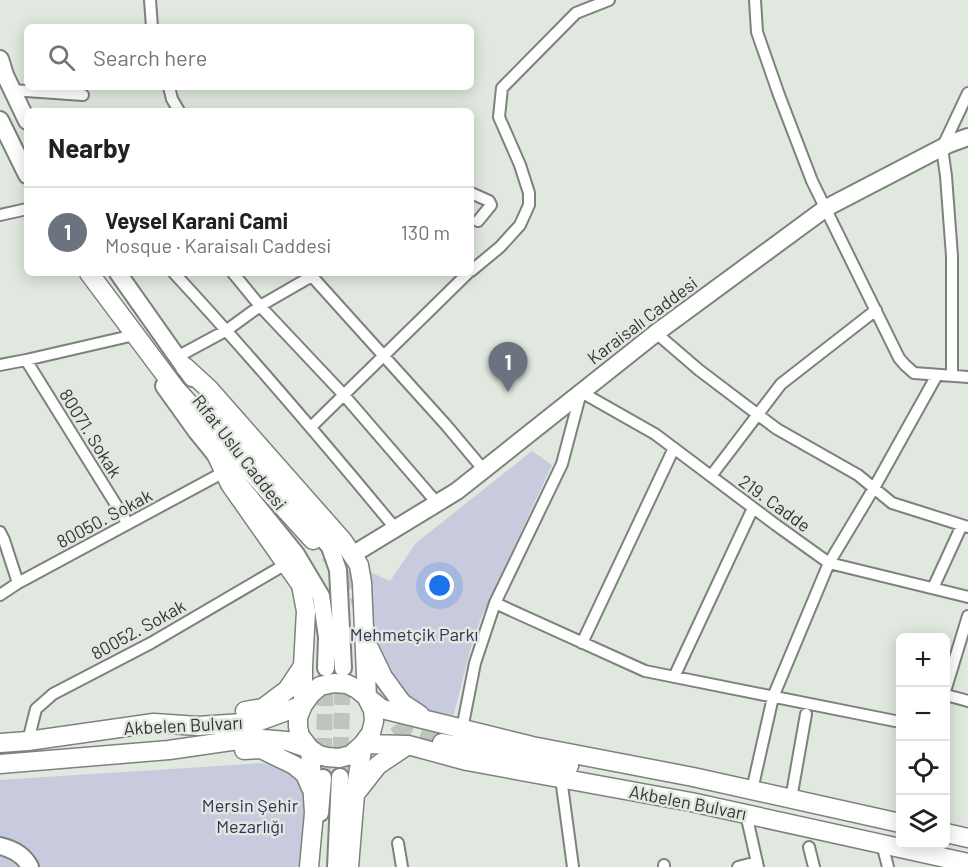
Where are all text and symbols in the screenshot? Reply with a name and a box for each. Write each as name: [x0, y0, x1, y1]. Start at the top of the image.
search box: [24, 24, 474, 90]
icon: search: [45, 41, 78, 74]
text: Search here: [93, 44, 207, 70]
text: Nearby: [48, 132, 130, 163]
text: Veysel Karani Cami: [105, 207, 288, 233]
text: 1: [64, 220, 71, 244]
text: 130 m: [401, 220, 450, 244]
text: Mosque · Karaisalı Caddesi: [105, 233, 331, 257]
street label: Karaisalı Caddesi: [583, 271, 701, 369]
pin: 1: [488, 342, 528, 392]
street label: 80071. Sokak: [55, 385, 127, 481]
street label: Rıfat Uslu Caddesi: [188, 390, 292, 514]
street label: 219. Cadde: [735, 470, 815, 536]
street label: 80050. Sokak: [52, 484, 156, 552]
your location: [425, 571, 454, 600]
street label: 80052. Sokak: [87, 594, 189, 664]
park label: Mehmetçik Parkı: [350, 623, 478, 645]
map controls: [896, 633, 950, 849]
button: +: [896, 633, 950, 687]
button: −: [896, 687, 950, 741]
street label: Akbelen Bulvarı: [123, 711, 243, 739]
button: locate: [896, 741, 950, 795]
street label: Akbelen Bulvarı: [627, 780, 749, 824]
park label: Mersin Şehir Mezarlığı: [202, 794, 299, 837]
button: layers: [896, 795, 950, 849]

